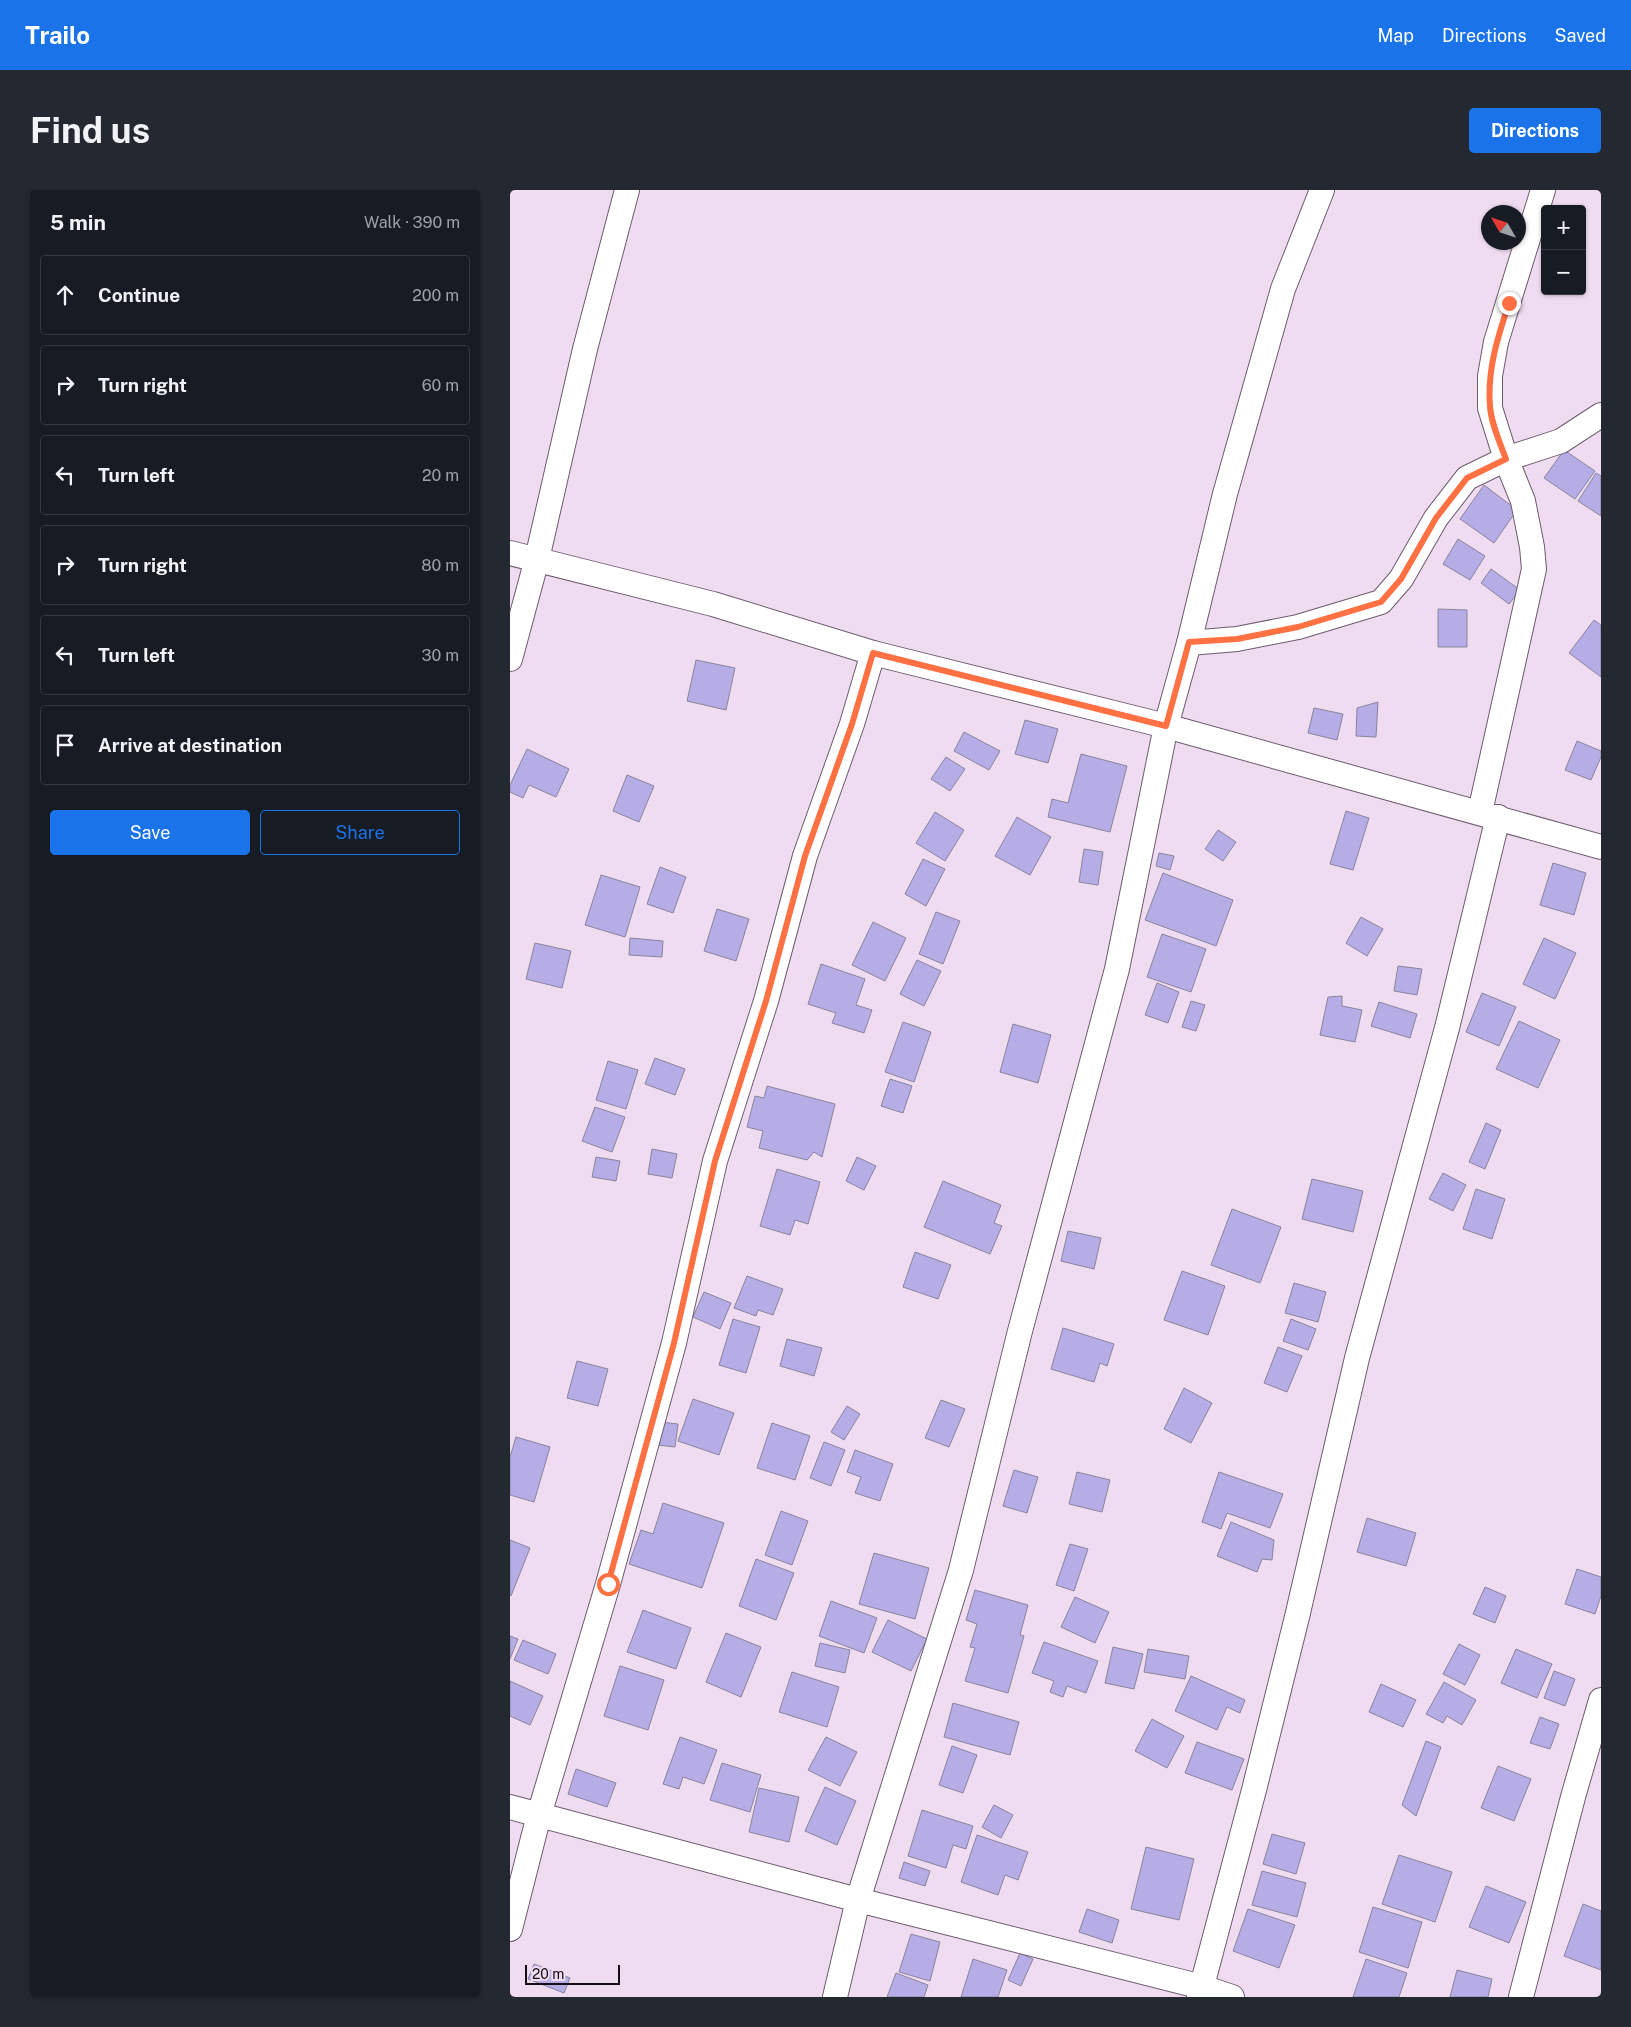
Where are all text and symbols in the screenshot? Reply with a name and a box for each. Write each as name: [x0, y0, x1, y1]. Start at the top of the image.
text: Trailo: [25, 21, 90, 49]
text: Map: [1377, 25, 1414, 46]
text: Directions: [1442, 25, 1527, 46]
text: Saved: [1555, 25, 1606, 46]
button: Directions: [1469, 108, 1601, 153]
text: Find us: [30, 110, 150, 151]
north arrow: [1481, 205, 1526, 250]
map controls: [1541, 205, 1586, 295]
button: +: [1541, 205, 1586, 250]
text: 5 min: [50, 210, 106, 235]
text: Walk · 390 m: [364, 213, 460, 232]
button: −: [1541, 250, 1586, 295]
icon: ahead: [51, 281, 79, 309]
text: Continue: [98, 284, 180, 306]
text: 200 m: [412, 286, 459, 305]
route end: [1498, 292, 1521, 315]
icon: right: [51, 371, 79, 399]
text: Turn right: [98, 374, 187, 396]
text: 60 m: [422, 376, 459, 395]
icon: left: [51, 461, 79, 489]
text: Turn left: [98, 464, 175, 486]
text: 20 m: [422, 466, 459, 485]
icon: right: [51, 551, 79, 579]
text: Turn right: [98, 554, 187, 576]
text: 80 m: [421, 556, 459, 575]
icon: left: [51, 641, 79, 669]
text: Turn left: [98, 644, 175, 666]
text: 30 m: [422, 646, 459, 665]
icon: arrive: [51, 731, 79, 759]
text: Arrive at destination: [98, 734, 282, 756]
button: Save: [50, 810, 250, 855]
button: Share: [260, 810, 460, 855]
route start: [597, 1573, 620, 1596]
scale bar: [525, 1962, 620, 1985]
text: 20 m: [532, 1966, 564, 1982]

